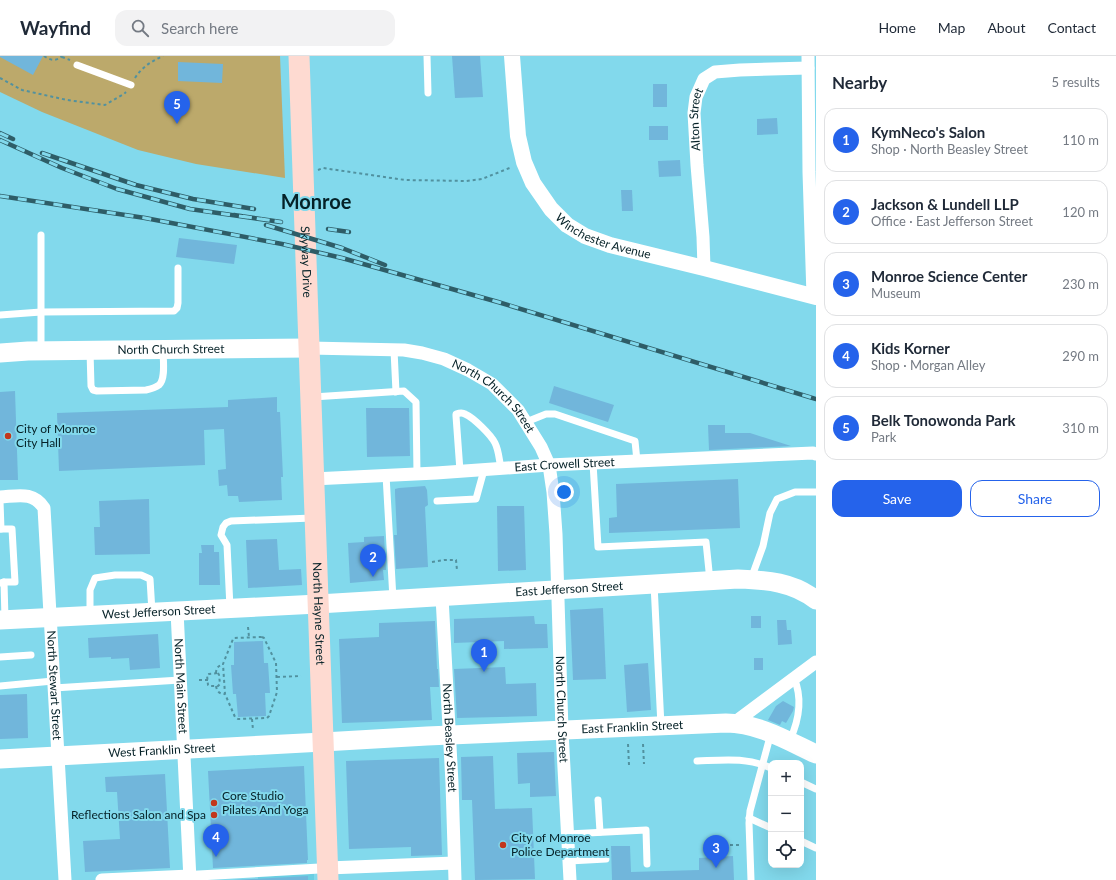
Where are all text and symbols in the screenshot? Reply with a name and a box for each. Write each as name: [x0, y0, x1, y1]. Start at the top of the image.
search box: [115, 10, 395, 46]
text: Wayfind: [20, 16, 91, 39]
icon: search: [129, 17, 151, 39]
text: Search here: [161, 19, 238, 37]
text: Home: [878, 19, 916, 36]
text: Map: [938, 19, 965, 36]
text: About: [987, 19, 1025, 36]
text: Contact: [1047, 19, 1096, 36]
text: Nearby: [832, 72, 887, 93]
text: 5 results: [1052, 74, 1100, 90]
street label: Alton Street: [686, 85, 706, 151]
pin: 5: [164, 91, 190, 124]
text: KymNeco's Salon: [871, 123, 985, 141]
text: 1: [842, 132, 850, 148]
text: 110 m: [1062, 132, 1099, 148]
text: Shop · North Beasley Street: [871, 141, 1028, 157]
district label: Monroe: [281, 189, 352, 213]
text: Jackson & Lundell LLP: [871, 195, 1019, 213]
text: 2: [842, 204, 850, 220]
text: 120 m: [1062, 204, 1099, 220]
street label: Winchester Avenue: [552, 210, 653, 262]
text: Office · East Jefferson Street: [871, 213, 1033, 229]
street label: Skyway Drive: [298, 226, 315, 298]
text: Monroe Science Center: [871, 267, 1027, 285]
text: 3: [842, 276, 850, 292]
text: 230 m: [1062, 276, 1099, 292]
text: Museum: [871, 285, 921, 301]
text: Kids Korner: [871, 339, 950, 357]
street label: North Church Street: [117, 341, 225, 357]
text: 4: [842, 348, 850, 364]
text: 290 m: [1062, 348, 1099, 364]
street label: North Church Street: [450, 356, 539, 436]
text: Shop · Morgan Alley: [871, 357, 985, 373]
text: Belk Tonowonda Park: [871, 411, 1016, 429]
text: 5: [842, 420, 850, 436]
text: 310 m: [1062, 420, 1099, 436]
place label: City of Monroe City Hall: [16, 421, 96, 450]
text: Park: [871, 429, 896, 445]
marker: City of Monroe City Hall: [3, 431, 13, 441]
street label: East Crowell Street: [514, 454, 616, 474]
button: Save: [832, 480, 962, 517]
button: Share: [970, 480, 1100, 517]
your location: [554, 482, 574, 502]
pin: 2: [360, 544, 386, 577]
street label: North Hayne Street: [310, 562, 328, 666]
street label: East Jefferson Street: [515, 578, 624, 599]
street label: West Jefferson Street: [102, 601, 216, 622]
street label: North Stewart Street: [44, 630, 65, 741]
street label: North Main Street: [171, 638, 191, 735]
pin: 1: [471, 639, 497, 672]
street label: North Church Street: [553, 656, 572, 764]
street label: North Beasley Street: [440, 683, 460, 793]
street label: East Franklin Street: [581, 717, 684, 736]
street label: West Franklin Street: [108, 740, 216, 760]
map controls: [768, 760, 804, 868]
button: +: [768, 760, 804, 796]
place label: Core Studio Pilates And Yoga: [222, 788, 309, 817]
button: −: [768, 796, 804, 832]
marker: Core Studio Pilates And Yoga: [209, 798, 219, 808]
place label: Reflections Salon and Spa: [71, 807, 206, 822]
marker: Reflections Salon and Spa: [209, 810, 219, 820]
pin: 4: [203, 824, 229, 857]
place label: City of Monroe Police Department: [511, 830, 610, 859]
button: locate: [768, 832, 804, 868]
pin: 3: [703, 835, 729, 868]
marker: City of Monroe Police Department: [498, 840, 508, 850]

